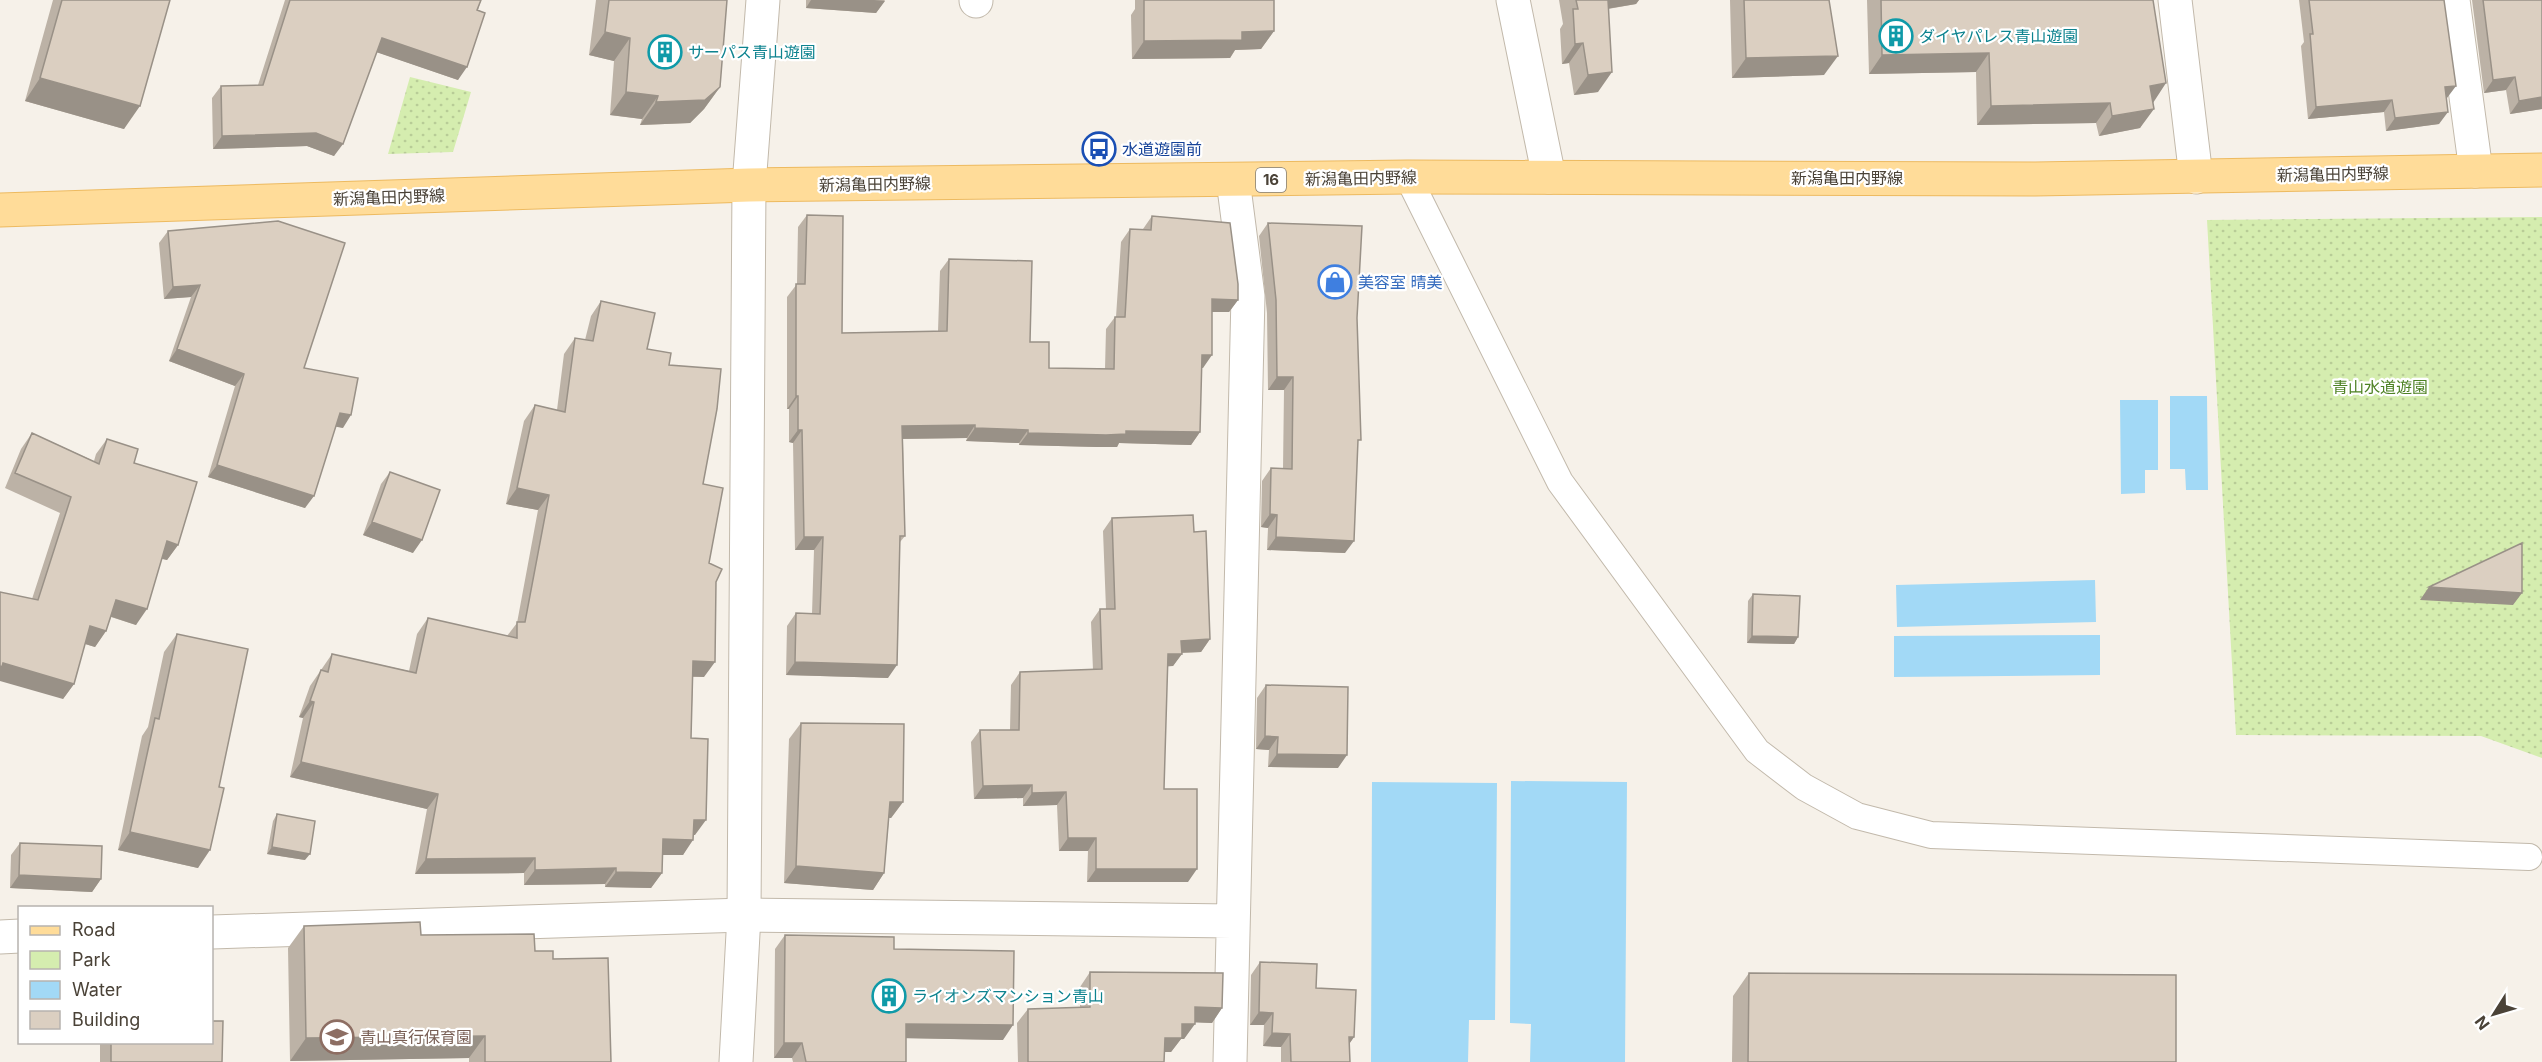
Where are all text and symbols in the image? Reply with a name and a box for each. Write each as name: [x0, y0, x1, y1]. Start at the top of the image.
building icon: ダイヤパレス青山遊園: [1878, 18, 1914, 54]
place label: ダイヤパレス青山遊園: [1919, 26, 2078, 46]
building icon: サーパス青山遊園: [647, 34, 683, 70]
place label: サーパス青山遊園: [688, 42, 816, 62]
bus stop icon: 水道遊園前: [1081, 131, 1117, 167]
place label: 水道遊園前: [1122, 139, 1202, 159]
street label: 新潟亀田内野線: [2277, 163, 2389, 185]
street label: 新潟亀田内野線: [1305, 167, 1417, 189]
road number: 16: [1256, 168, 1286, 192]
street label: 新潟亀田内野線: [1791, 168, 1903, 188]
street label: 新潟亀田内野線: [819, 173, 931, 195]
street label: 新潟亀田内野線: [333, 185, 445, 209]
shop icon: 美容室 晴美: [1317, 264, 1353, 300]
place label: 美容室 晴美: [1358, 272, 1443, 292]
park label: 青山水道遊園: [2332, 377, 2428, 397]
legend: [18, 906, 213, 1044]
text: Road: [72, 919, 115, 940]
text: Park: [72, 949, 111, 970]
building icon: ライオンズマンション青山: [871, 978, 907, 1014]
text: Water: [72, 979, 122, 1000]
north arrow: [2464, 984, 2524, 1044]
place label: ライオンズマンション青山: [912, 986, 1104, 1006]
text: Building: [72, 1009, 140, 1030]
text: N: [2470, 1012, 2494, 1034]
school or university icon: 青山真行保育園: [319, 1019, 355, 1055]
place label: 青山真行保育園: [360, 1027, 472, 1047]

